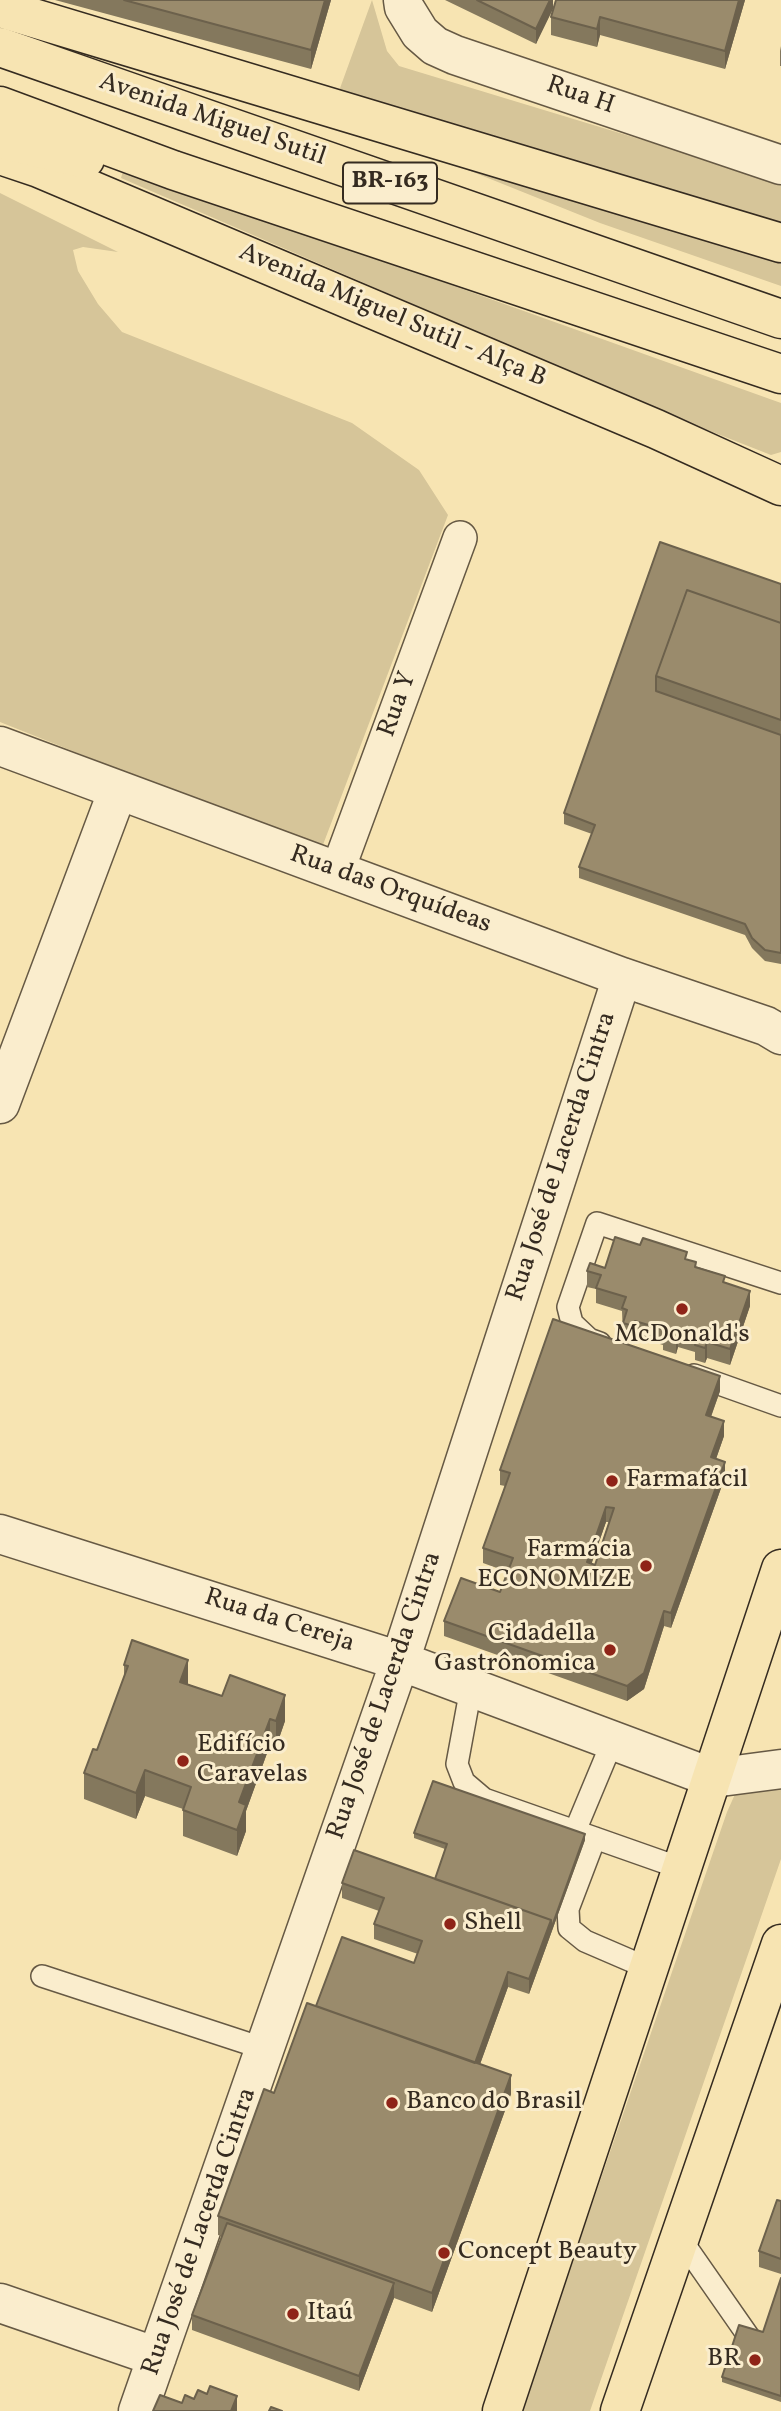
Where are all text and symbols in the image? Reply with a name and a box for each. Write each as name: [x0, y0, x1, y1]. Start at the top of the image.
street label: Avenida Miguel Sutil: [95, 68, 329, 174]
street label: Rua H: [542, 71, 618, 123]
road number: BR-163: [343, 162, 437, 204]
street label: Avenida Miguel Sutil - Alça B: [234, 238, 550, 396]
street label: Rua Y: [373, 668, 425, 742]
street label: Rua das Orquídeas: [285, 840, 495, 942]
street label: Rua José de Lacerda Cintra: [501, 1008, 625, 1306]
marker: McDonald's: [674, 1301, 690, 1317]
place label: McDonald's: [614, 1320, 750, 1352]
place label: Farmafácil: [626, 1465, 748, 1497]
marker: Farmafácil: [604, 1473, 620, 1489]
place label: Farmácia ECONOMIZE: [477, 1535, 632, 1596]
street label: Rua José de Lacerda Cintra: [322, 1548, 450, 1844]
marker: Farmácia ECONOMIZE: [638, 1558, 654, 1574]
street label: Rua da Cereja: [200, 1583, 358, 1661]
place label: Cidadella Gastrônomica: [434, 1619, 596, 1680]
marker: Cidadella Gastrônomica: [602, 1642, 618, 1658]
place label: Edifício Caravelas: [197, 1730, 308, 1792]
marker: Edifício Caravelas: [175, 1753, 191, 1769]
place label: Shell: [464, 1908, 522, 1940]
marker: Shell: [442, 1916, 458, 1932]
street label: Rua José de Lacerda Cintra: [137, 2084, 265, 2380]
place label: Banco do Brasil: [406, 2087, 582, 2119]
marker: Banco do Brasil: [384, 2095, 400, 2111]
place label: Concept Beauty: [458, 2237, 637, 2269]
marker: Concept Beauty: [436, 2245, 452, 2261]
place label: Itaú: [307, 2298, 353, 2330]
marker: Itaú: [285, 2306, 301, 2322]
place label: BR: [707, 2344, 741, 2376]
marker: BR: [747, 2352, 763, 2368]

